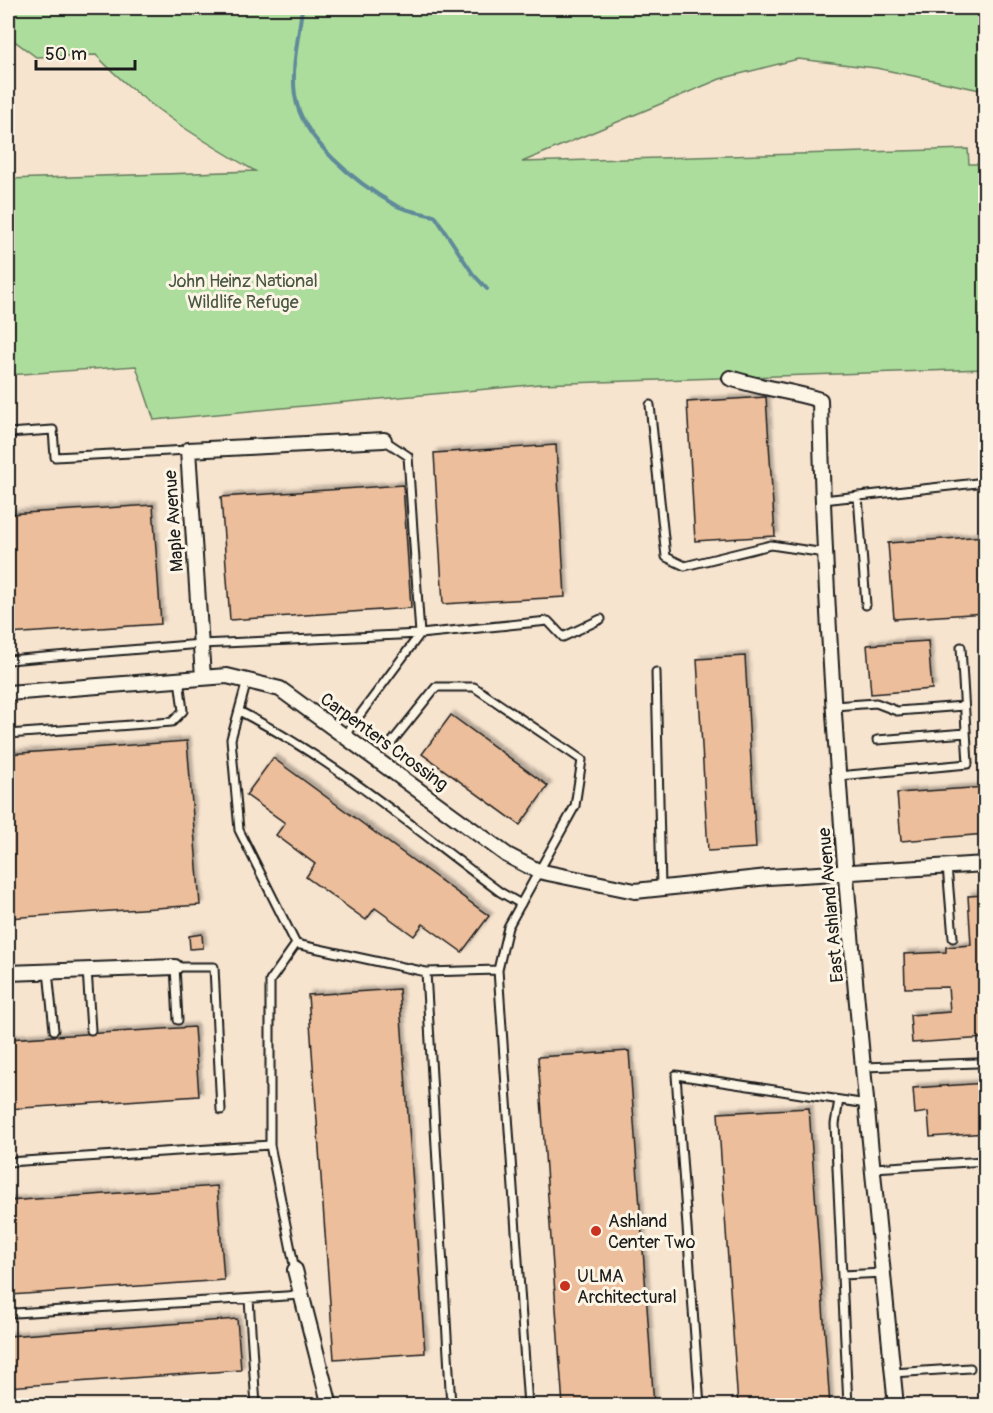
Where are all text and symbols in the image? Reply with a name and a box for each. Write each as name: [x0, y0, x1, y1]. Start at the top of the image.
scale bar: [36, 33, 135, 71]
text: 50 m: [45, 43, 87, 66]
park label: John Heinz National Wildlife Refuge: [168, 270, 318, 314]
street label: Maple Avenue: [159, 469, 189, 573]
street label: Carpenters Crossing: [316, 688, 452, 796]
street label: East Ashland Avenue: [813, 826, 849, 983]
place label: Ashland Center Two: [608, 1210, 696, 1254]
marker: Ashland Center Two: [589, 1224, 603, 1238]
place label: ULMA Architectural: [577, 1265, 677, 1309]
marker: ULMA Architectural: [558, 1279, 572, 1293]

